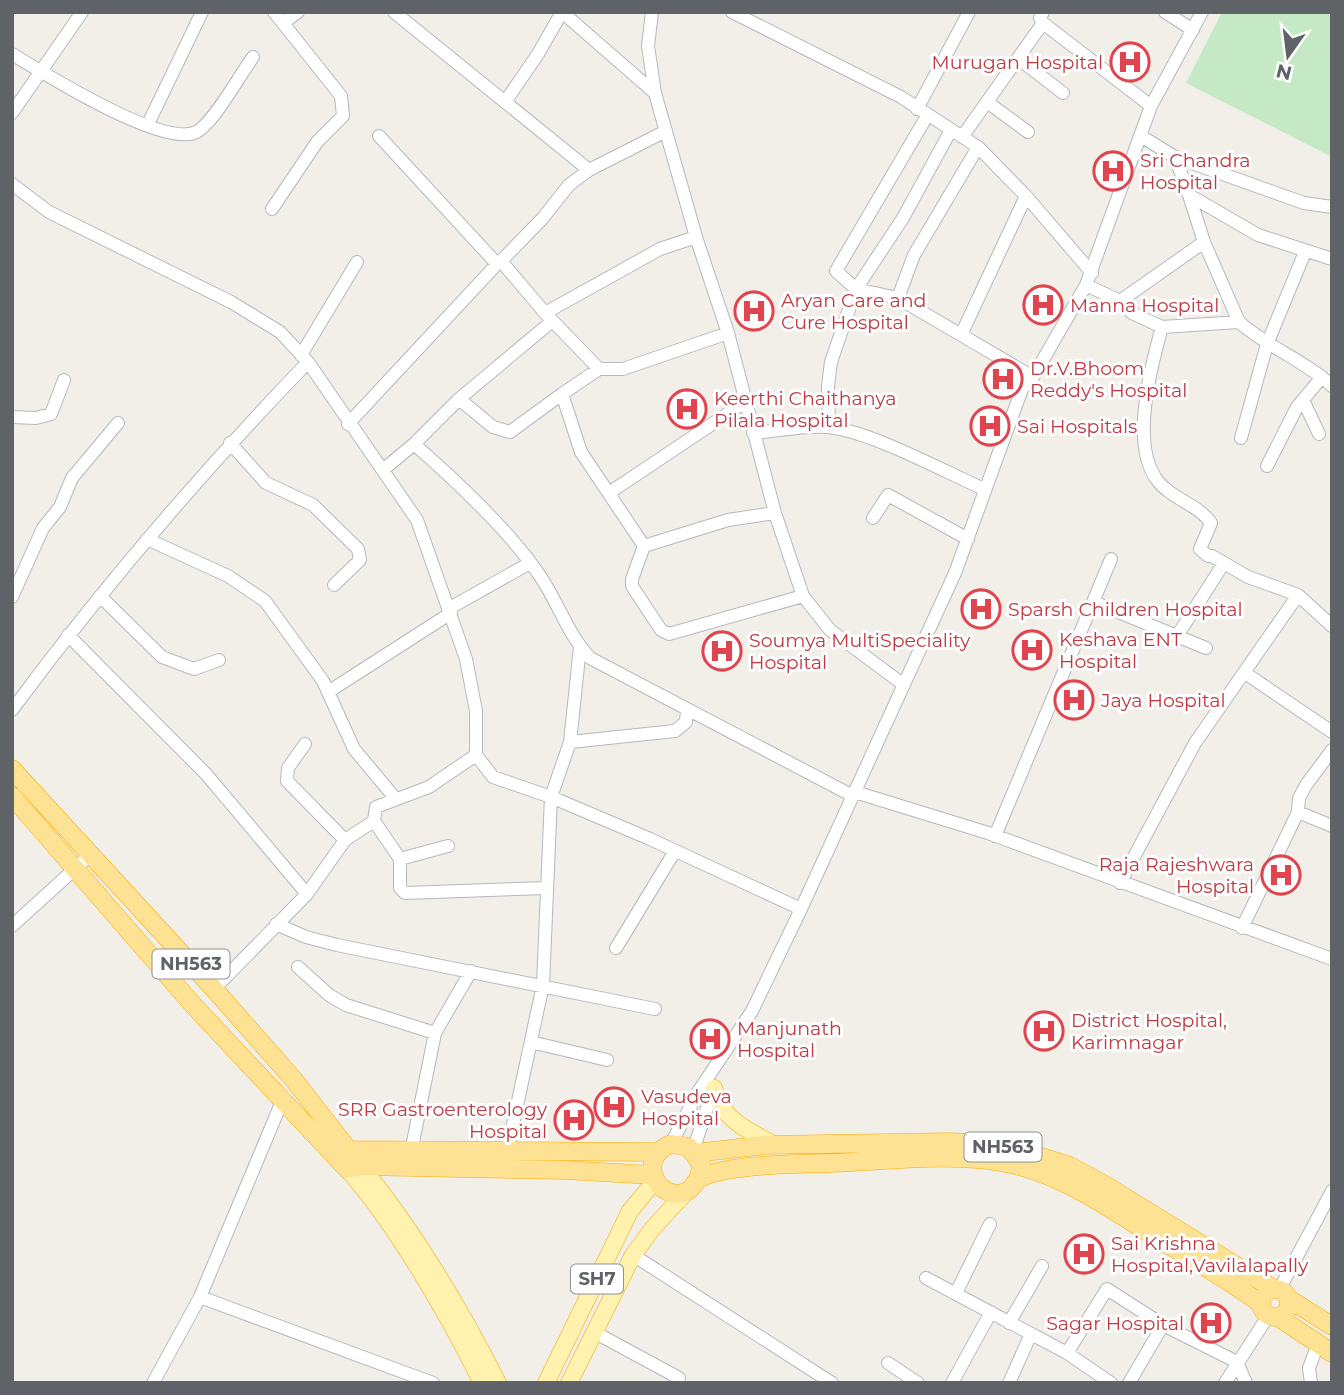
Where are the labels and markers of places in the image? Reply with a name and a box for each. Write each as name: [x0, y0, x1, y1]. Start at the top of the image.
hospital icon: Murugan Hospital: [1109, 41, 1151, 83]
place label: Murugan Hospital: [932, 51, 1103, 74]
place label: Sri Chandra Hospital: [1140, 149, 1251, 194]
hospital icon: Sri Chandra Hospital: [1092, 150, 1134, 192]
hospital icon: Manna Hospital: [1022, 284, 1064, 326]
place label: Aryan Care and Cure Hospital: [781, 289, 926, 334]
hospital icon: Aryan Care and Cure Hospital: [733, 290, 775, 332]
place label: Manna Hospital: [1070, 294, 1219, 317]
place label: Dr.V.Bhoom Reddy's Hospital: [1030, 357, 1187, 402]
hospital icon: Dr.V.Bhoom Reddy's Hospital: [982, 358, 1024, 400]
place label: Keerthi Chaithanya Pilala Hospital: [714, 387, 896, 432]
hospital icon: Keerthi Chaithanya Pilala Hospital: [666, 388, 708, 430]
hospital icon: Sai Hospitals: [969, 405, 1011, 447]
place label: Sai Hospitals: [1017, 415, 1137, 438]
hospital icon: Sparsh Children Hospital: [960, 588, 1002, 630]
place label: Sparsh Children Hospital: [1008, 598, 1243, 621]
place label: Keshava ENT Hospital: [1059, 628, 1182, 673]
place label: Soumya MultiSpeciality Hospital: [749, 629, 971, 674]
hospital icon: Keshava ENT Hospital: [1011, 629, 1053, 671]
hospital icon: Soumya MultiSpeciality Hospital: [701, 630, 743, 672]
hospital icon: Jaya Hospital: [1053, 679, 1095, 721]
place label: Jaya Hospital: [1100, 689, 1226, 712]
place label: Raja Rajeshwara Hospital: [1099, 853, 1254, 898]
hospital icon: Raja Rajeshwara Hospital: [1260, 854, 1302, 896]
place label: District Hospital, Karimnagar: [1071, 1009, 1227, 1054]
hospital icon: District Hospital, Karimnagar: [1023, 1010, 1065, 1052]
place label: Manjunath Hospital: [737, 1017, 842, 1062]
hospital icon: Manjunath Hospital: [689, 1018, 731, 1060]
place label: Vasudeva Hospital: [641, 1085, 732, 1130]
hospital icon: Vasudeva Hospital: [593, 1086, 635, 1128]
place label: SRR Gastroenterology Hospital: [338, 1098, 548, 1143]
hospital icon: SRR Gastroenterology Hospital: [553, 1099, 595, 1141]
place label: Sai Krishna Hospital,Vavilalapally: [1111, 1232, 1309, 1277]
hospital icon: Sai Krishna Hospital,Vavilalapally: [1063, 1233, 1105, 1275]
hospital icon: Sagar Hospital: [1190, 1302, 1232, 1344]
place label: Sagar Hospital: [1046, 1312, 1184, 1335]

